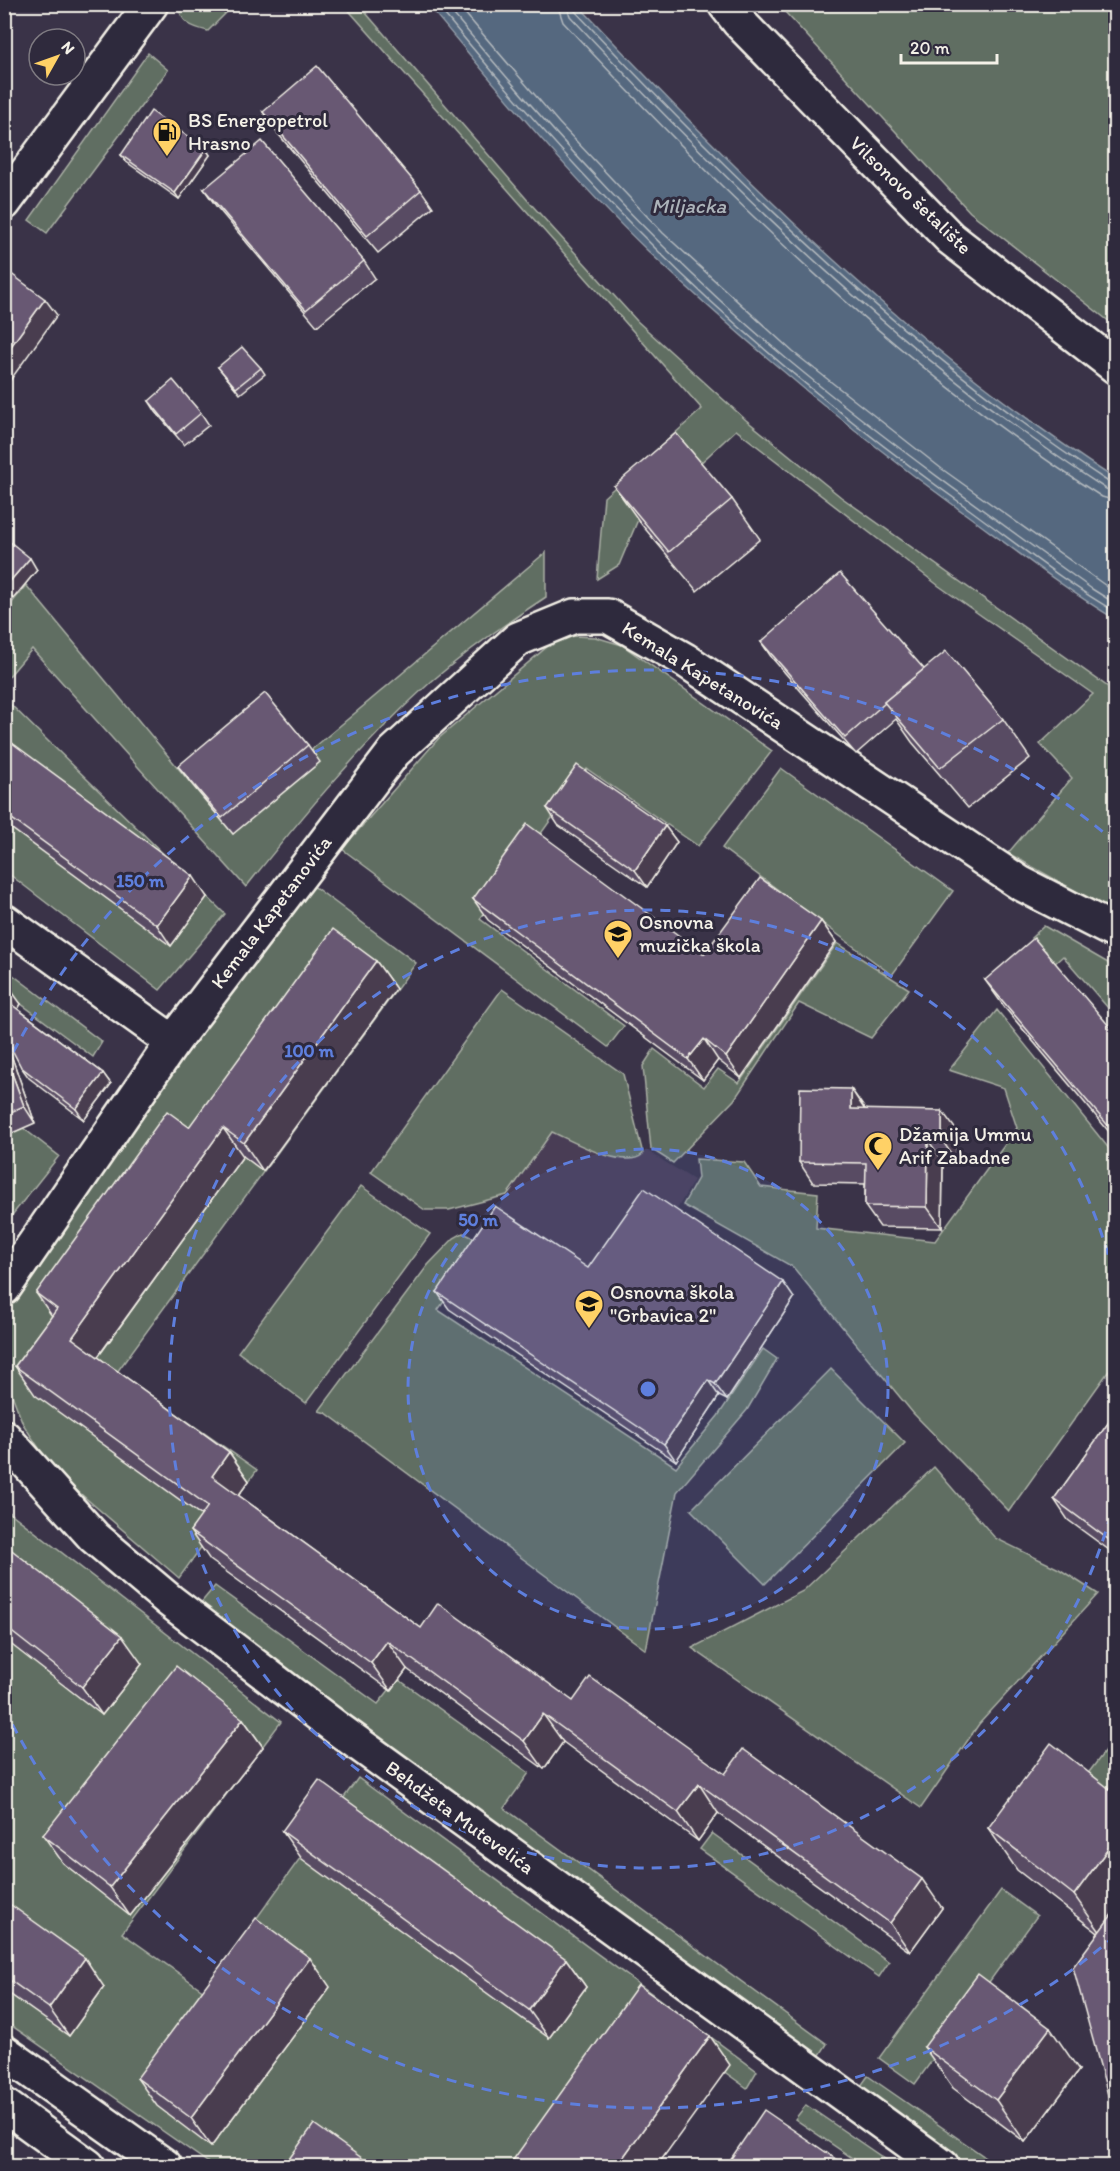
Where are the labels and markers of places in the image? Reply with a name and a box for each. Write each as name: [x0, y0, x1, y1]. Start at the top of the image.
place label: BS Energopetrol Hrasno: [188, 108, 328, 155]
fuel station icon: BS Energopetrol Hrasno: [151, 116, 183, 158]
place label: Osnovna muzička škola: [639, 910, 761, 957]
school or university icon: Osnovna muzička škola: [602, 918, 634, 960]
place label: Džamija Ummu Arif Zabadne: [899, 1122, 1032, 1169]
mosque icon: Džamija Ummu Arif Zabadne: [862, 1130, 894, 1172]
place label: Osnovna škola "Grbavica 2": [610, 1280, 735, 1327]
school or university icon: Osnovna škola "Grbavica 2": [573, 1288, 605, 1330]
centre of rings: [638, 1379, 658, 1399]

